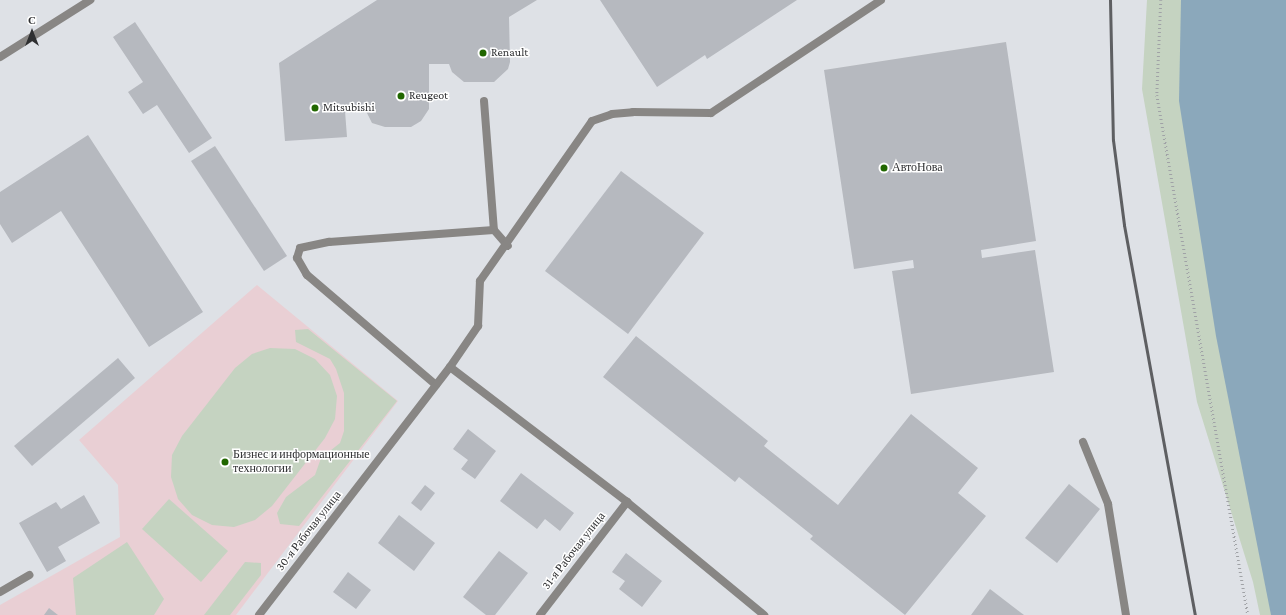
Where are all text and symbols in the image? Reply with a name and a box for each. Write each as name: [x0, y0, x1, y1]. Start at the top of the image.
north arrow: [12, 12, 52, 52]
text: С: [28, 14, 36, 26]
place label: Renault: [491, 46, 528, 60]
marker: Renault: [478, 48, 488, 58]
place label: Reugeot: [409, 89, 448, 103]
marker: Reugeot: [396, 91, 406, 101]
place label: Mitsubishi: [323, 101, 375, 115]
marker: Mitsubishi: [310, 103, 320, 113]
place label: АвтоНова: [892, 161, 943, 175]
marker: АвтоНова: [879, 163, 889, 173]
place label: Бизнес и информационные технологии: [233, 448, 370, 476]
marker: Бизнес и информационные технологии: [220, 457, 230, 467]
street label: 30-я Рабочая улица: [273, 488, 345, 574]
street label: 31-я Рабочая улица: [539, 509, 609, 593]

